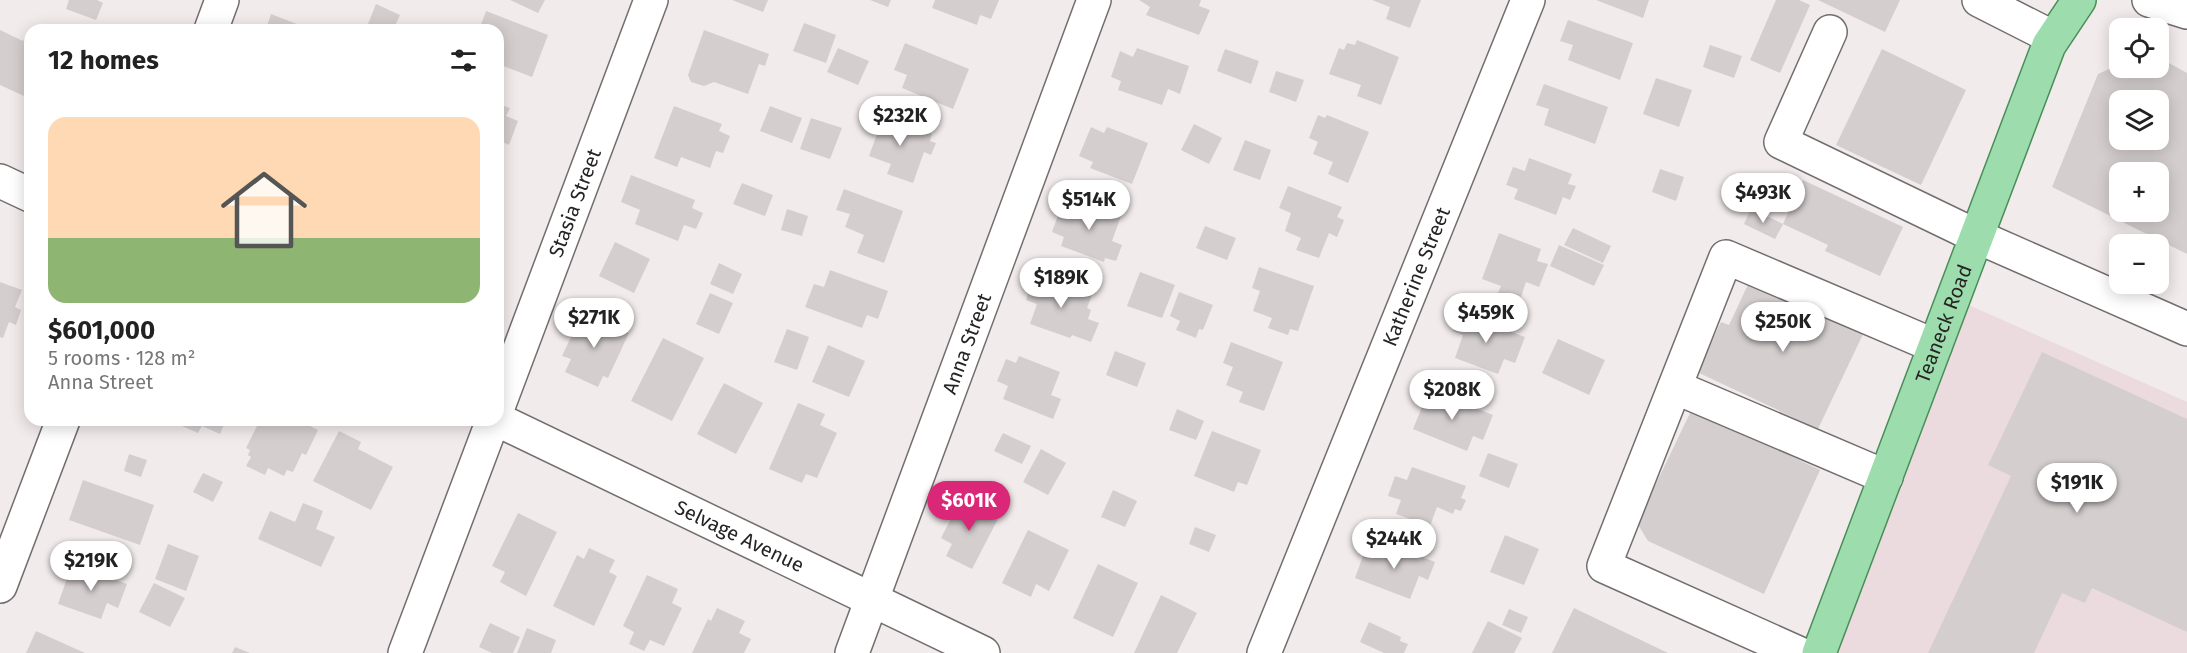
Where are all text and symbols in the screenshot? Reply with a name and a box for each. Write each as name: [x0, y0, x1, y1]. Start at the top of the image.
map controls: [2109, 18, 2169, 294]
button: locate: [2109, 18, 2169, 78]
icon: filters: [447, 44, 480, 77]
text: 12 homes: [48, 45, 159, 76]
button: layers: [2109, 90, 2169, 150]
pin: $232K: [858, 96, 942, 147]
text: $232K: [873, 103, 927, 127]
street label: Stasia Street: [543, 145, 606, 261]
icon: home: [210, 156, 318, 264]
button: +: [2109, 162, 2169, 222]
pin: $493K: [1721, 173, 1805, 224]
pin: $514K: [1047, 180, 1131, 231]
text: $493K: [1735, 180, 1791, 204]
text: $514K: [1062, 187, 1116, 211]
street label: Katherine Street: [1377, 203, 1455, 350]
button: −: [2109, 234, 2169, 294]
pin: $189K: [1019, 258, 1103, 309]
street label: Teaneck Road: [1910, 261, 1977, 386]
text: $189K: [1034, 265, 1088, 289]
street label: Anna Street: [937, 289, 997, 397]
pin: $459K: [1444, 293, 1528, 344]
pin: $271K: [552, 298, 636, 349]
text: $459K: [1458, 300, 1514, 324]
pin: $250K: [1741, 302, 1825, 353]
text: $271K: [568, 305, 620, 329]
text: $250K: [1755, 309, 1811, 333]
text: $601,000: [48, 315, 155, 346]
text: 5 rooms · 128 m²: [48, 346, 196, 370]
text: Anna Street: [48, 370, 153, 394]
pin: $208K: [1410, 370, 1494, 421]
text: $208K: [1423, 377, 1481, 401]
pin: $191K: [2035, 463, 2119, 514]
text: $191K: [2051, 470, 2103, 494]
pin: $601K: [927, 481, 1011, 532]
text: $601K: [941, 488, 997, 512]
street label: Selvage Avenue: [671, 495, 808, 577]
pin: $244K: [1352, 519, 1436, 570]
text: $244K: [1366, 526, 1422, 550]
pin: $219K: [49, 541, 133, 592]
text: $219K: [64, 548, 118, 572]

